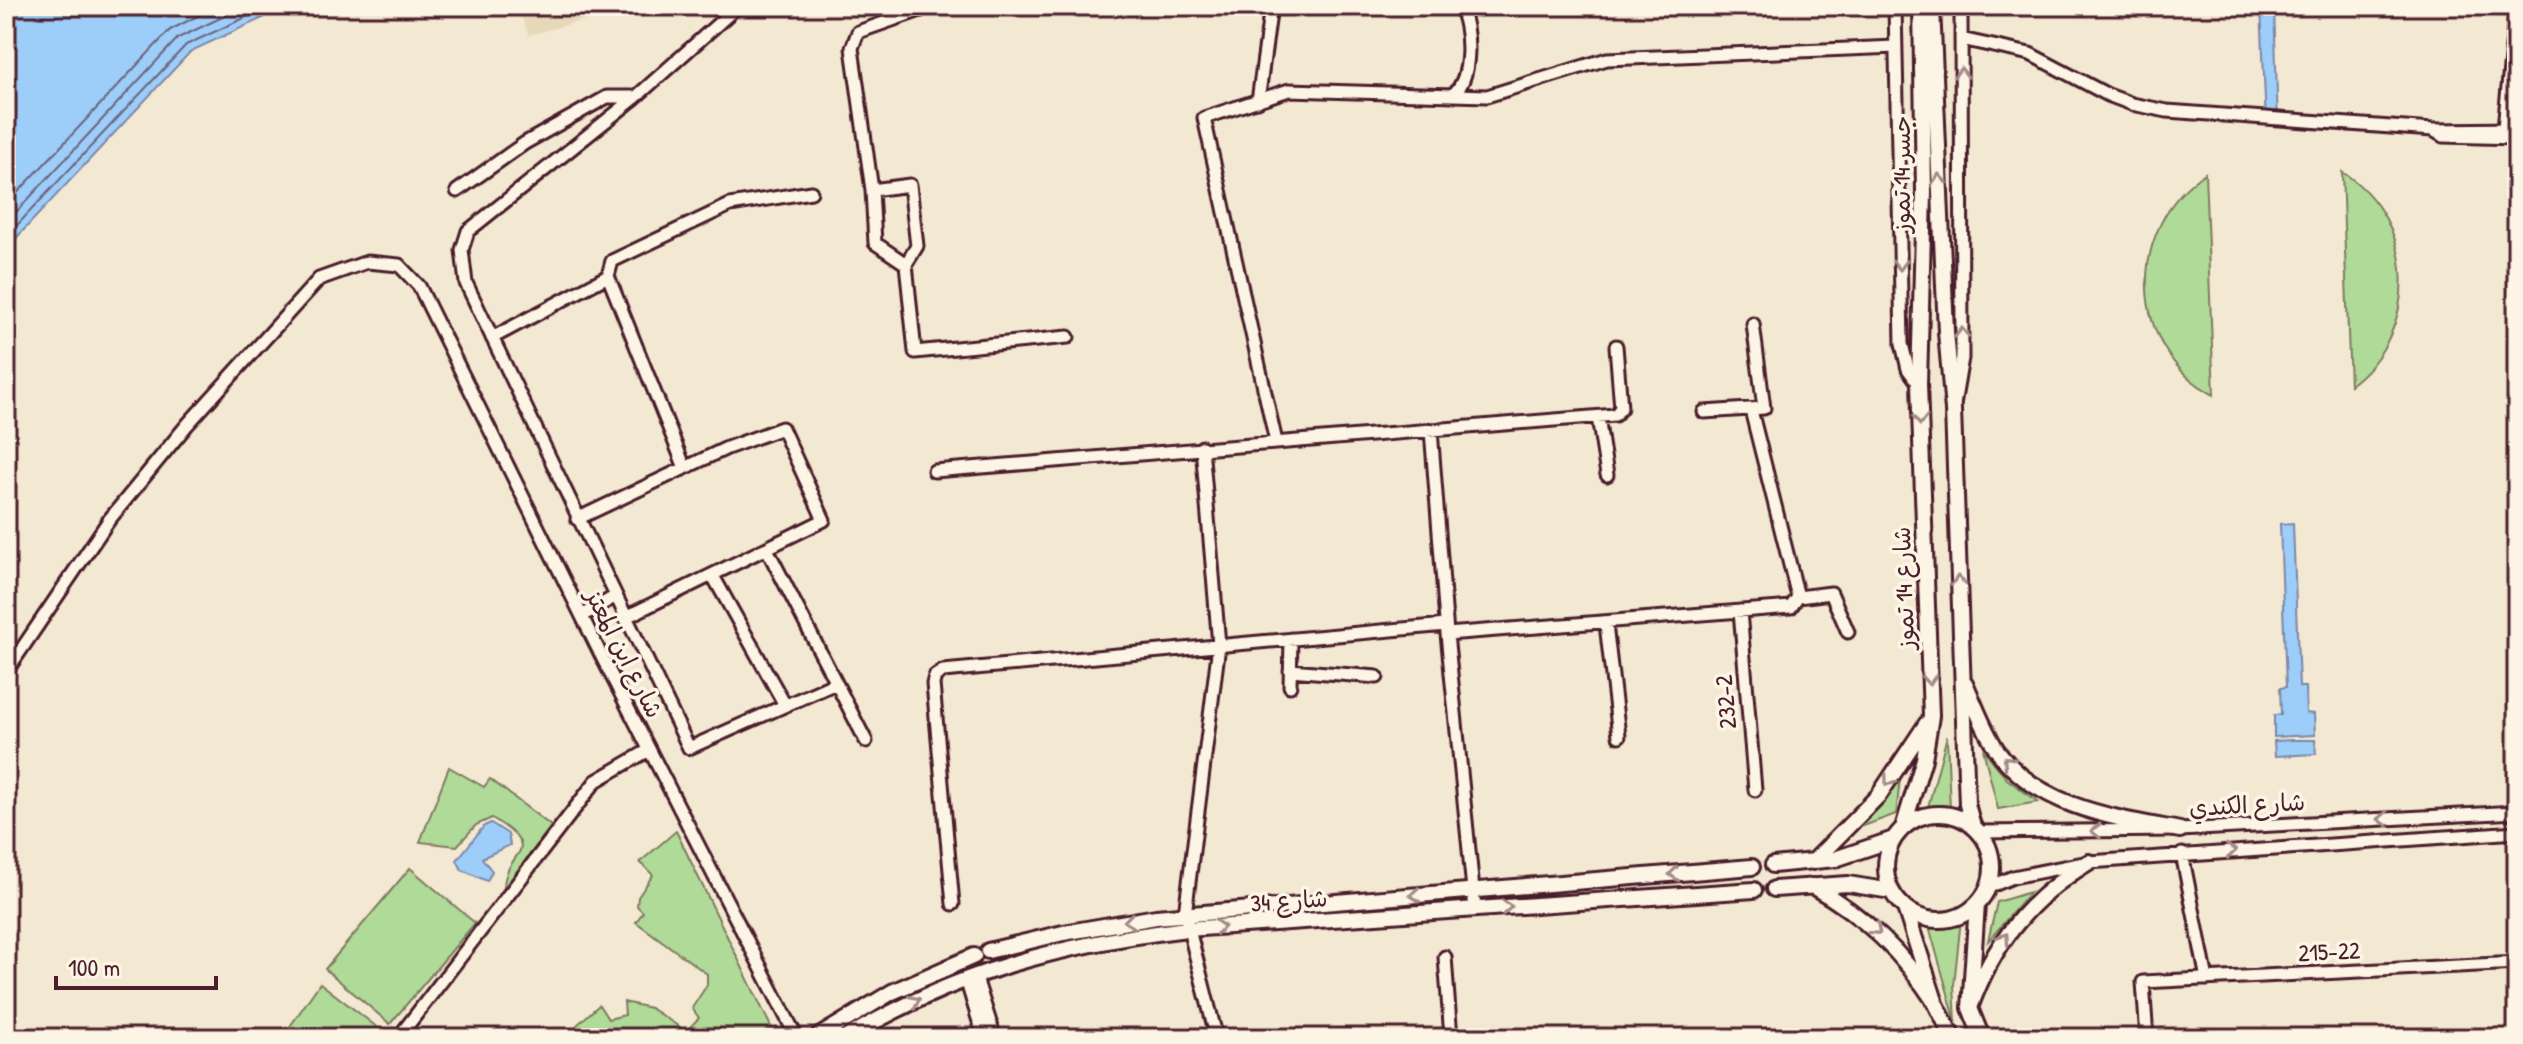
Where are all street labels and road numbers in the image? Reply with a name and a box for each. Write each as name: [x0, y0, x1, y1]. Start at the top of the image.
street label: جسر 14 تموز: [1885, 116, 1917, 234]
street label: شارع 14 تموز: [1885, 526, 1923, 652]
street label: شارع ابن المعتز: [576, 581, 671, 724]
street label: 232-2: [1707, 674, 1743, 730]
street label: شارع الكندي: [2188, 785, 2306, 825]
street label: شارع 34: [1249, 881, 1329, 921]
street label: 215-22: [2297, 933, 2361, 969]

